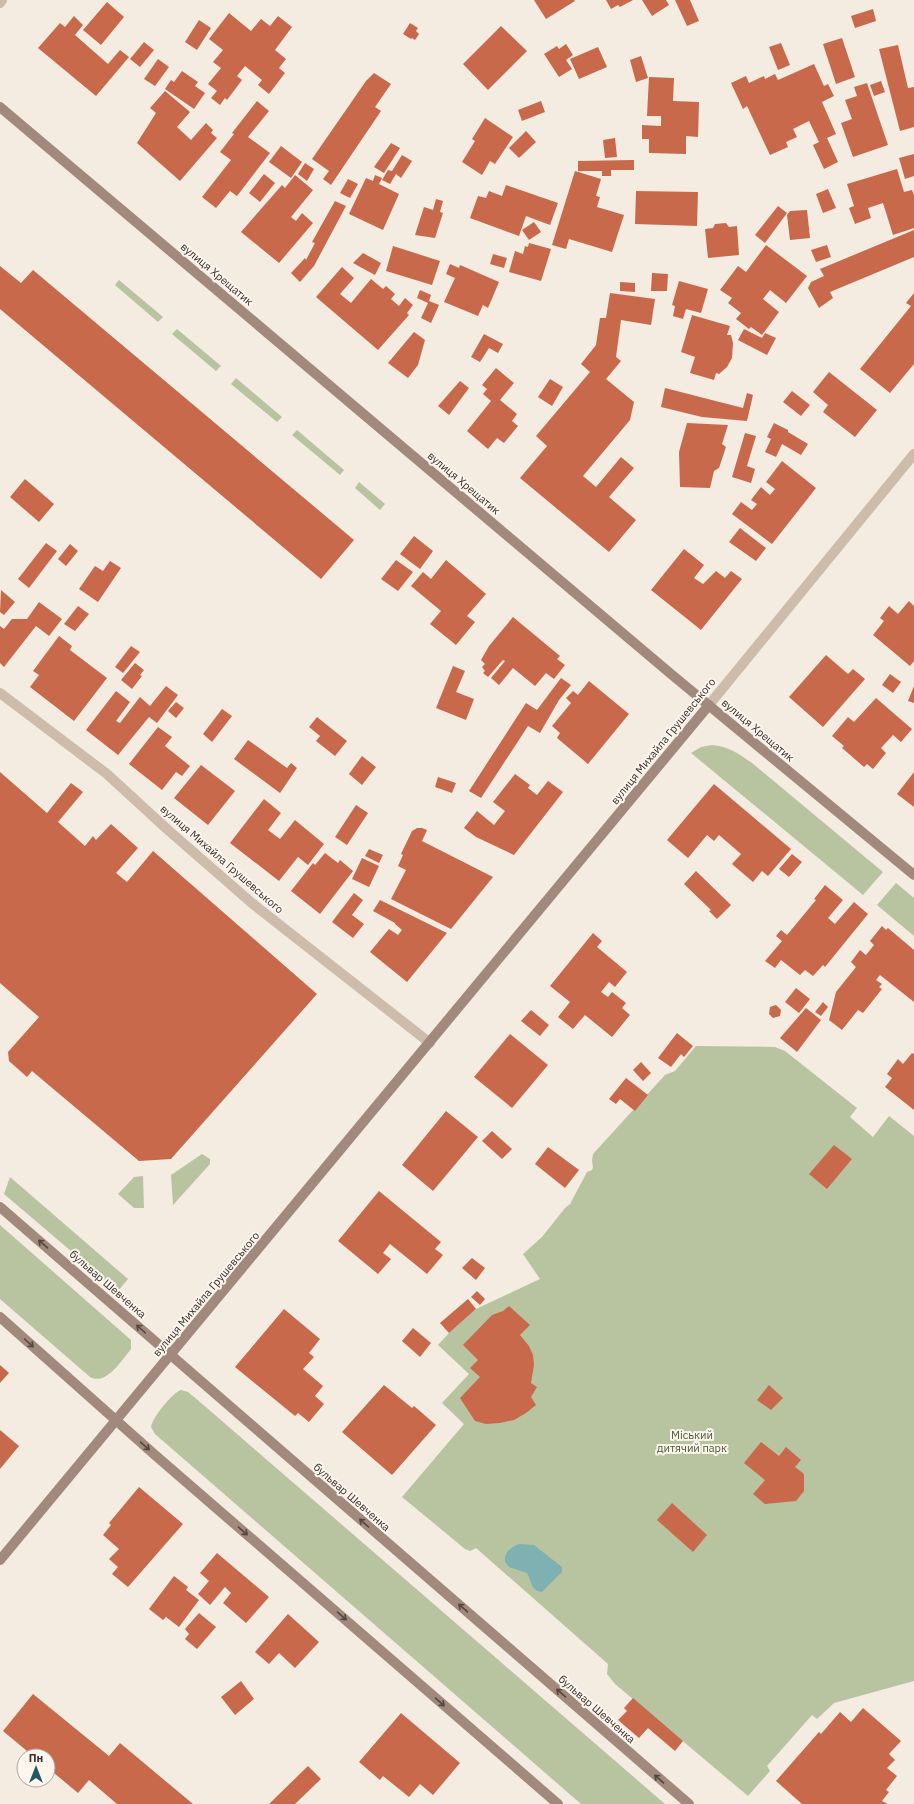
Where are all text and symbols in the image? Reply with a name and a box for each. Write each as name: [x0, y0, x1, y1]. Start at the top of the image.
street label: вулиця Хрещатик: [178, 239, 256, 309]
street label: вулиця Хрещатик: [425, 448, 503, 518]
street label: вулиця Михайла Грушевського: [608, 675, 718, 807]
street label: вулиця Хрещатик: [719, 695, 797, 765]
street label: вулиця Михайла Грушевського: [158, 802, 286, 916]
street label: вулиця Михайла Грушевського: [150, 1229, 262, 1359]
one-way arrow: [37, 1240, 48, 1249]
street label: бульвар Шевченка: [67, 1247, 149, 1321]
one-way arrow: [136, 1324, 146, 1334]
one-way arrow: [24, 1339, 34, 1348]
park label: Міський дитячий парк: [657, 1428, 727, 1455]
one-way arrow: [140, 1442, 150, 1451]
street label: бульвар Шевченка: [311, 1460, 393, 1534]
one-way arrow: [359, 1519, 370, 1528]
one-way arrow: [238, 1527, 249, 1536]
one-way arrow: [457, 1604, 468, 1613]
one-way arrow: [336, 1612, 347, 1621]
street label: бульвар Шевченка: [556, 1672, 638, 1746]
one-way arrow: [556, 1689, 566, 1698]
one-way arrow: [435, 1697, 445, 1706]
north arrow: [16, 1748, 56, 1788]
text: Пн: [29, 1751, 43, 1765]
one-way arrow: [654, 1774, 665, 1783]

